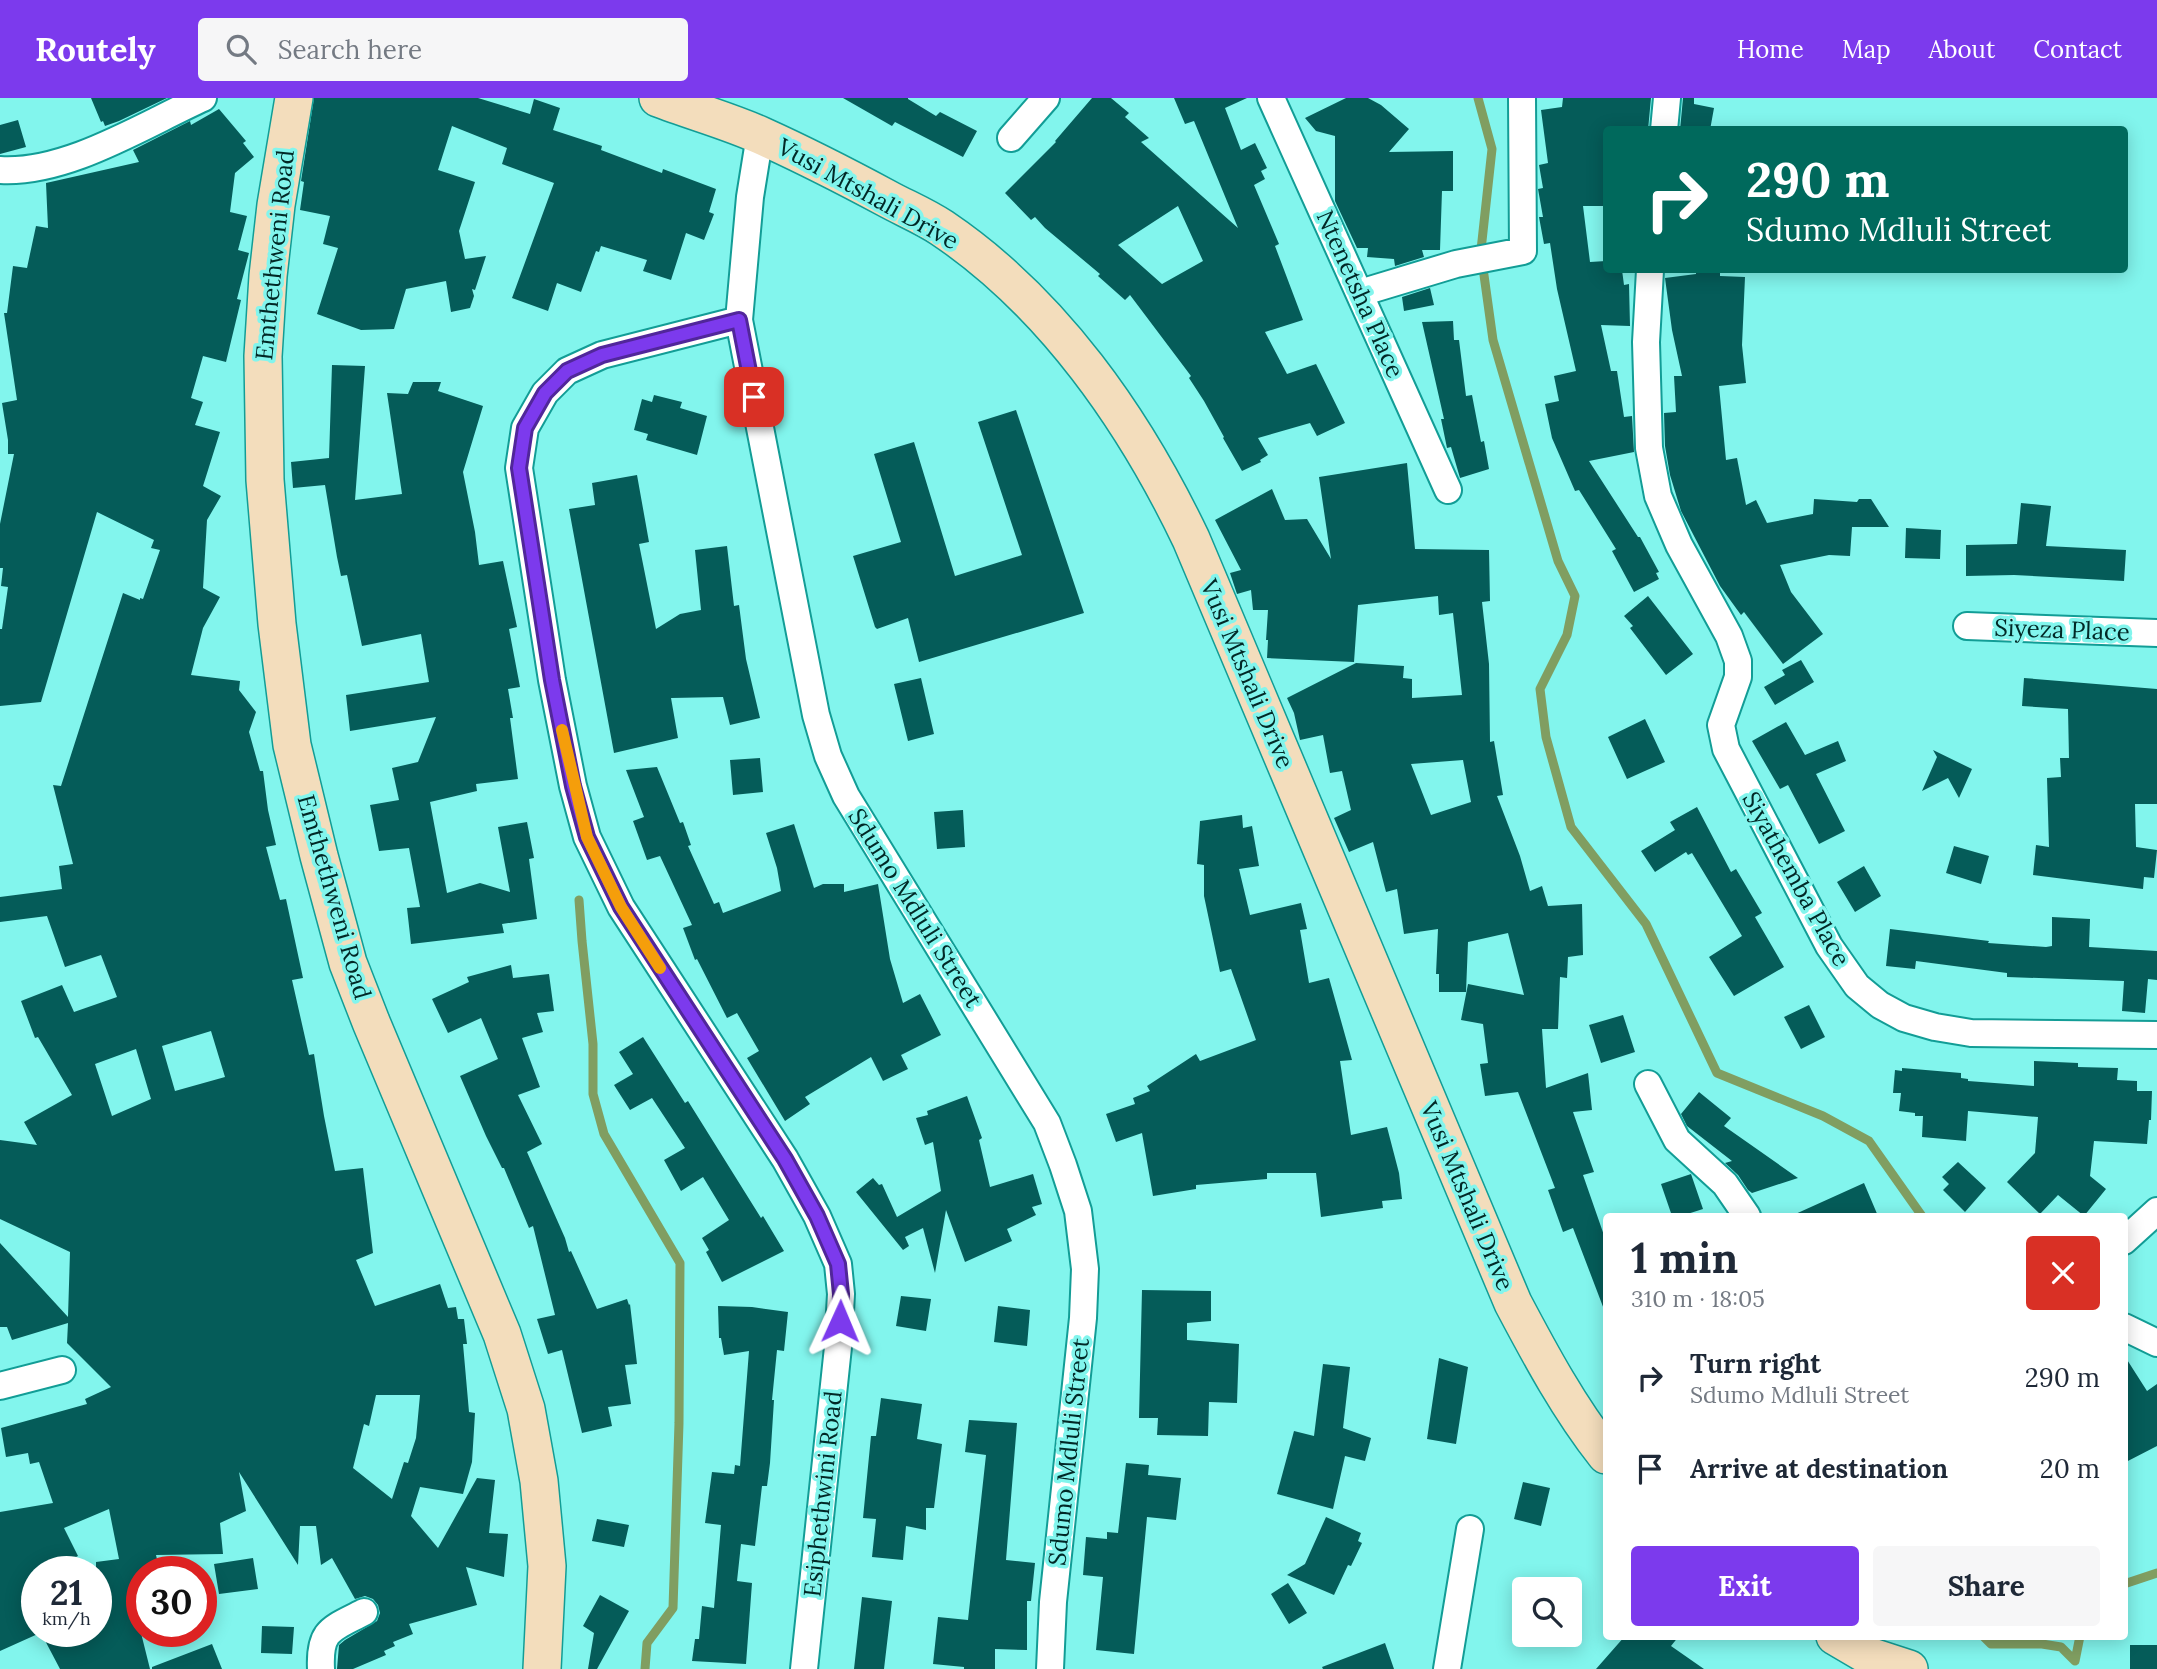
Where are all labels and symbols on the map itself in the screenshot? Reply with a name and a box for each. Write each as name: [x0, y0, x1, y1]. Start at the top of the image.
street label: Vusi Mtshali Drive: [771, 130, 964, 256]
street label: Emthethweni Road: [248, 148, 301, 362]
street label: Ntenetsha Place: [1310, 205, 1411, 382]
pin: [724, 367, 784, 427]
street label: Vusi Mtshali Drive: [1193, 574, 1301, 773]
street label: Siyeza Place: [1994, 612, 2130, 647]
street label: Siyathemba Place: [1736, 786, 1857, 971]
street label: Emthethweni Road: [290, 791, 379, 1003]
street label: Sdumo Mdluli Street: [842, 803, 990, 1014]
street label: Vusi Mtshali Drive: [1413, 1096, 1521, 1295]
position arrow: [803, 1284, 877, 1358]
street label: Sdumo Mdluli Street: [1041, 1336, 1096, 1567]
street label: Esiphethwini Road: [796, 1389, 849, 1599]
speed limit sign: 30: [126, 1556, 217, 1647]

